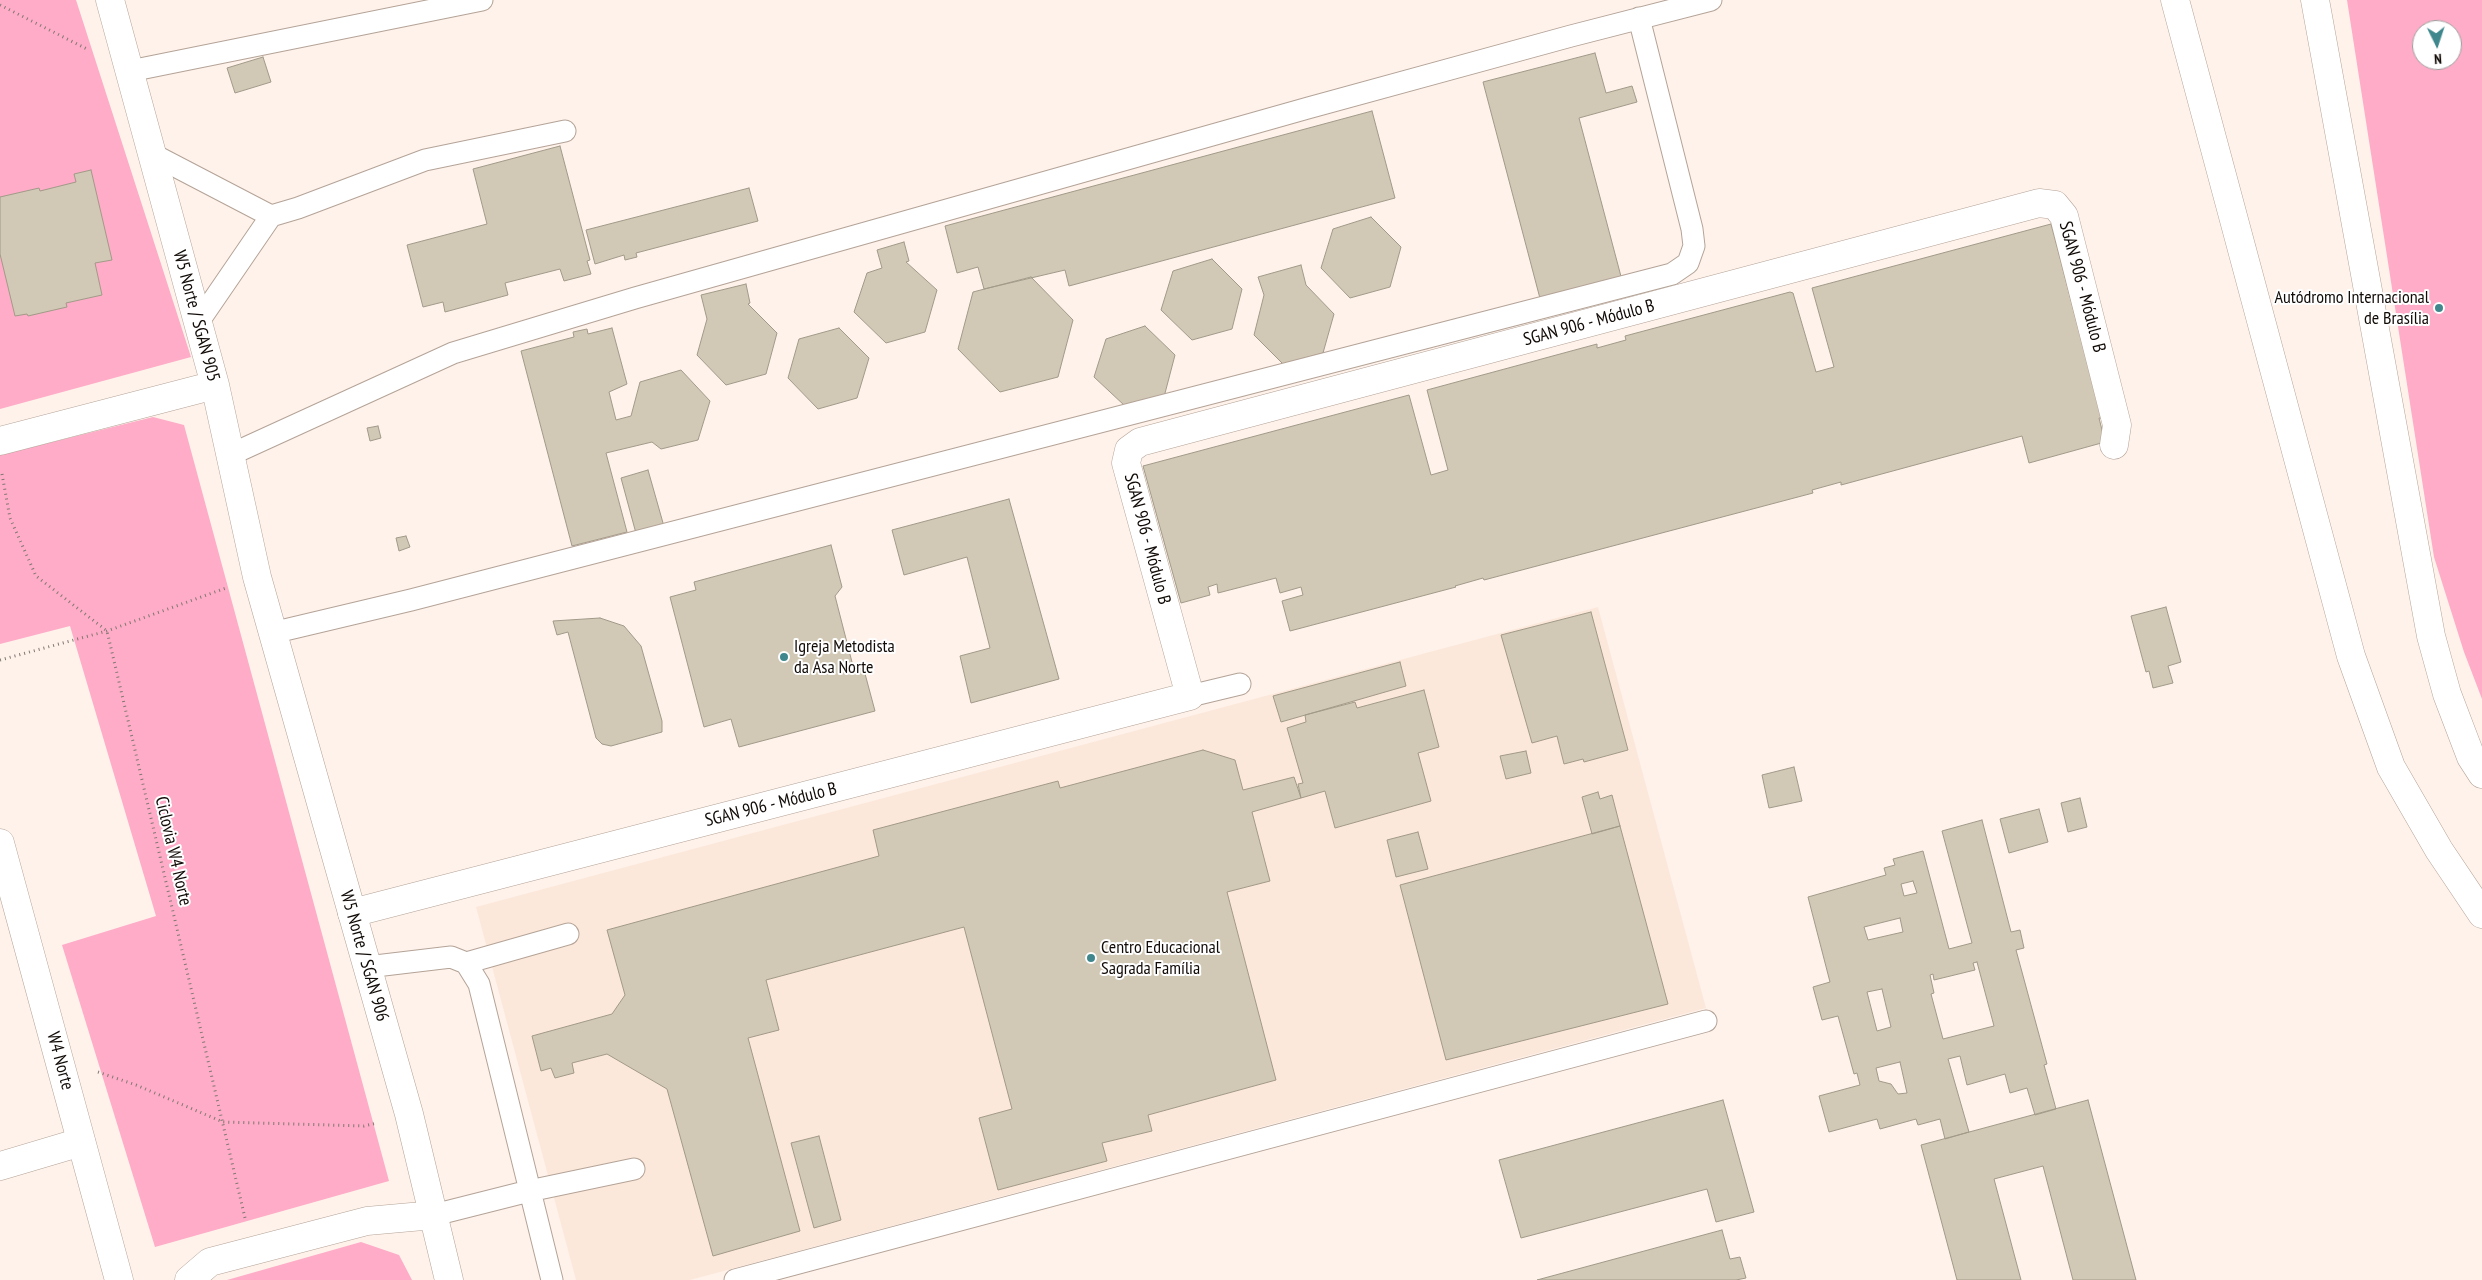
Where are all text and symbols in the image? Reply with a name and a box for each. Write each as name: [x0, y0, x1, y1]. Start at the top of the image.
north arrow: [2412, 20, 2462, 70]
text: N: [2434, 50, 2442, 68]
street label: SGAN 906 - Módulo B: [2054, 219, 2110, 355]
street label: W5 Norte / SGAN 905: [168, 248, 224, 384]
place label: Autódromo Internacional de Brasília: [2275, 287, 2429, 330]
street label: SGAN 906 - Módulo B: [1521, 295, 1657, 351]
marker: Autódromo Internacional de Brasília: [2433, 302, 2445, 314]
street label: SGAN 906 - Módulo B: [1119, 471, 1175, 607]
place label: Igreja Metodista da Asa Norte: [794, 636, 895, 679]
marker: Igreja Metodista da Asa Norte: [778, 651, 790, 663]
street label: SGAN 906 - Módulo B: [703, 778, 839, 832]
street label: Ciclovia W4 Norte: [150, 794, 196, 908]
street label: W5 Norte / SGAN 906: [335, 888, 393, 1024]
place label: Centro Educacional Sagrada Família: [1101, 937, 1220, 980]
marker: Centro Educacional Sagrada Família: [1085, 952, 1097, 964]
street label: W4 Norte: [42, 1030, 78, 1092]

